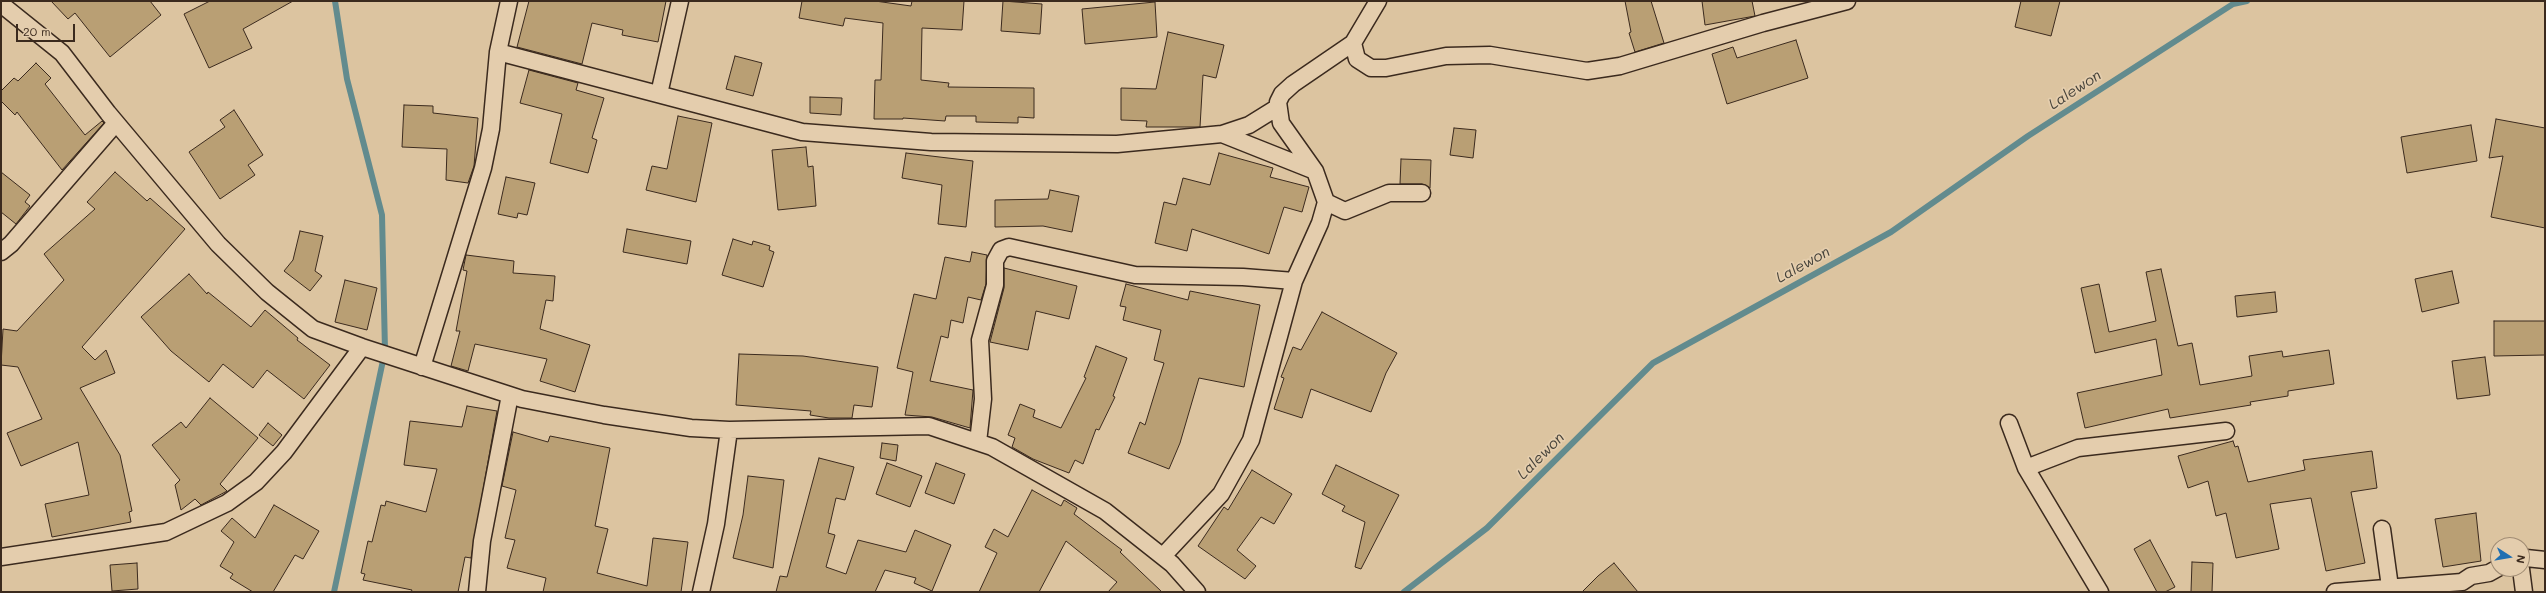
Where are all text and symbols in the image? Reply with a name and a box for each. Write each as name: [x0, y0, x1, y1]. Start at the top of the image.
scale bar: [18, 16, 77, 42]
text: 20 m: [23, 23, 51, 39]
water label: Lalewon: [2045, 66, 2105, 114]
water label: Lalewon: [1773, 243, 1833, 287]
water label: Lalewon: [1514, 429, 1568, 483]
north arrow: [2490, 537, 2530, 577]
text: N: [2513, 554, 2529, 565]

